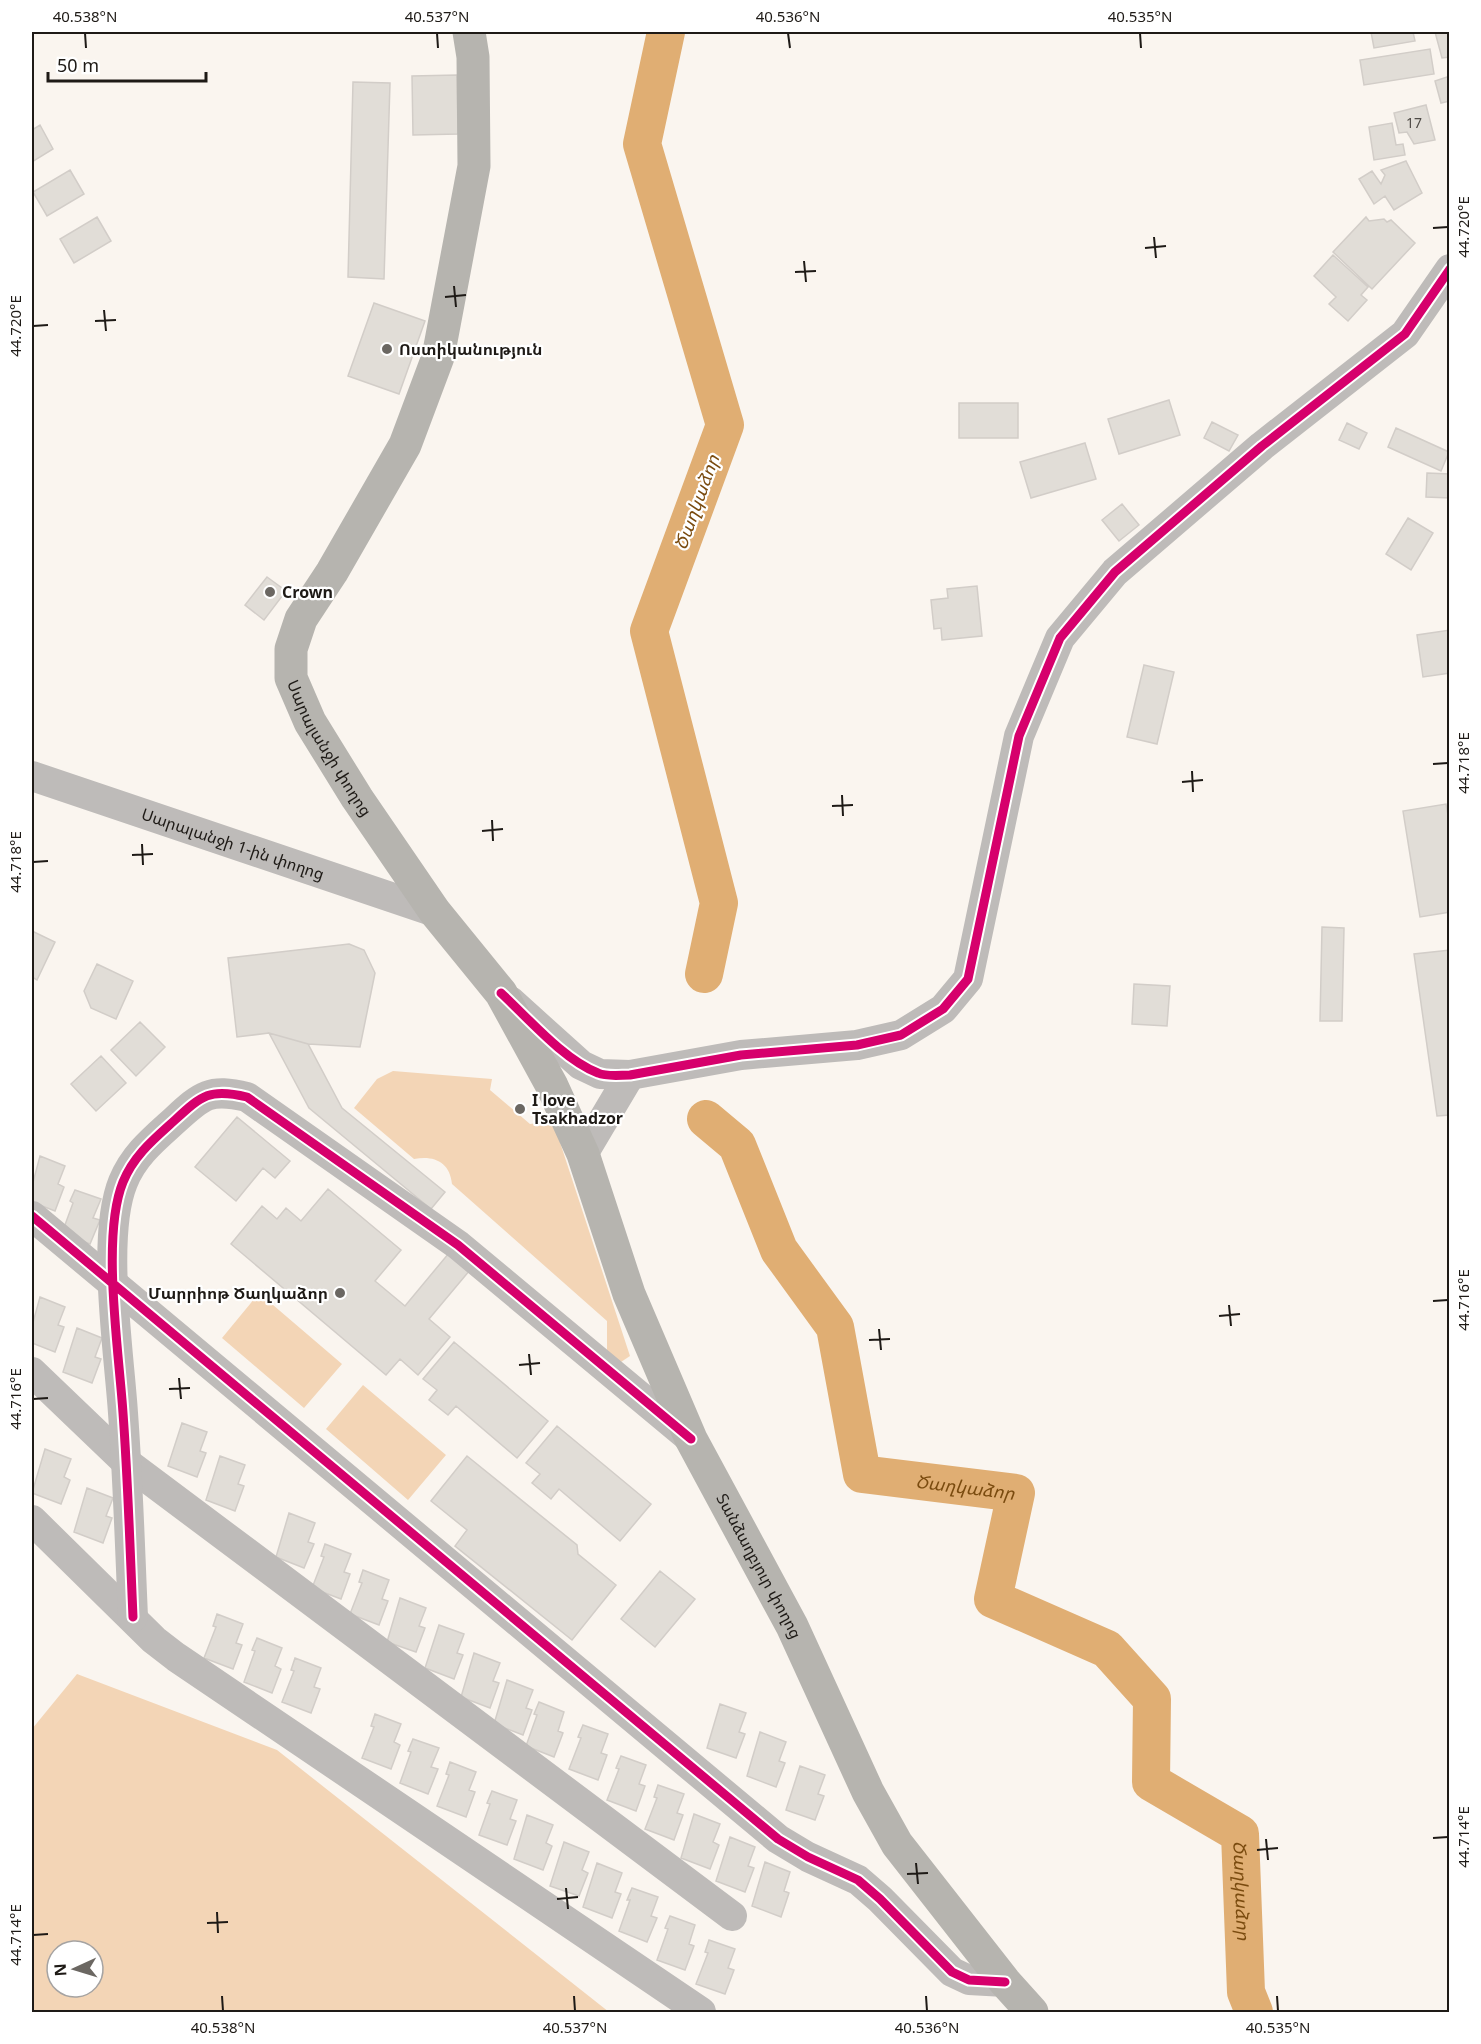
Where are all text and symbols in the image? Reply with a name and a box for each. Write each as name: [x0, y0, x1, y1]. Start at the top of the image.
text: 40.538°N: [53, 6, 117, 26]
text: 40.537°N: [405, 6, 469, 26]
text: 40.536°N: [756, 6, 820, 26]
text: 40.535°N: [1108, 6, 1172, 26]
scale bar: [48, 45, 206, 83]
text: 50 m: [57, 53, 99, 77]
house number: 17: [1406, 113, 1422, 132]
text: 44.720°E: [1453, 196, 1473, 258]
text: 44.720°E: [5, 295, 25, 357]
place label: Ոստիկանություն: [399, 338, 542, 360]
marker: Ոստիկանություն: [380, 342, 394, 356]
water label: Ծաղկաձոր: [668, 451, 724, 553]
place label: Crown: [282, 581, 333, 603]
marker: Crown: [263, 585, 277, 599]
street label: Սարալանջի փողոց: [282, 676, 377, 820]
text: 44.718°E: [1453, 732, 1473, 794]
street label: Սարալանջի 1-ին փողոց: [139, 803, 327, 885]
text: 44.718°E: [5, 831, 25, 893]
place label: I love Tsakhadzor: [532, 1089, 623, 1129]
marker: I love Tsakhadzor: [513, 1102, 527, 1116]
text: 44.716°E: [1453, 1269, 1473, 1331]
place label: Մարրիոթ Ծաղկաձոր: [148, 1282, 328, 1304]
marker: Մարրիոթ Ծաղկաձոր: [333, 1286, 347, 1300]
text: 44.716°E: [5, 1368, 25, 1430]
water label: Ծաղկաձոր: [914, 1469, 1016, 1505]
street label: Տանձաղբյուր փողոց: [711, 1489, 807, 1642]
text: 44.714°E: [1453, 1806, 1473, 1868]
water label: Ծաղկաձոր: [1228, 1840, 1256, 1941]
text: 44.714°E: [5, 1904, 25, 1966]
north arrow: [45, 1939, 105, 1999]
text: N: [49, 1963, 71, 1977]
text: 40.538°N: [191, 2017, 255, 2037]
text: 40.537°N: [543, 2017, 607, 2037]
text: 40.536°N: [895, 2017, 959, 2037]
text: 40.535°N: [1246, 2017, 1310, 2037]

